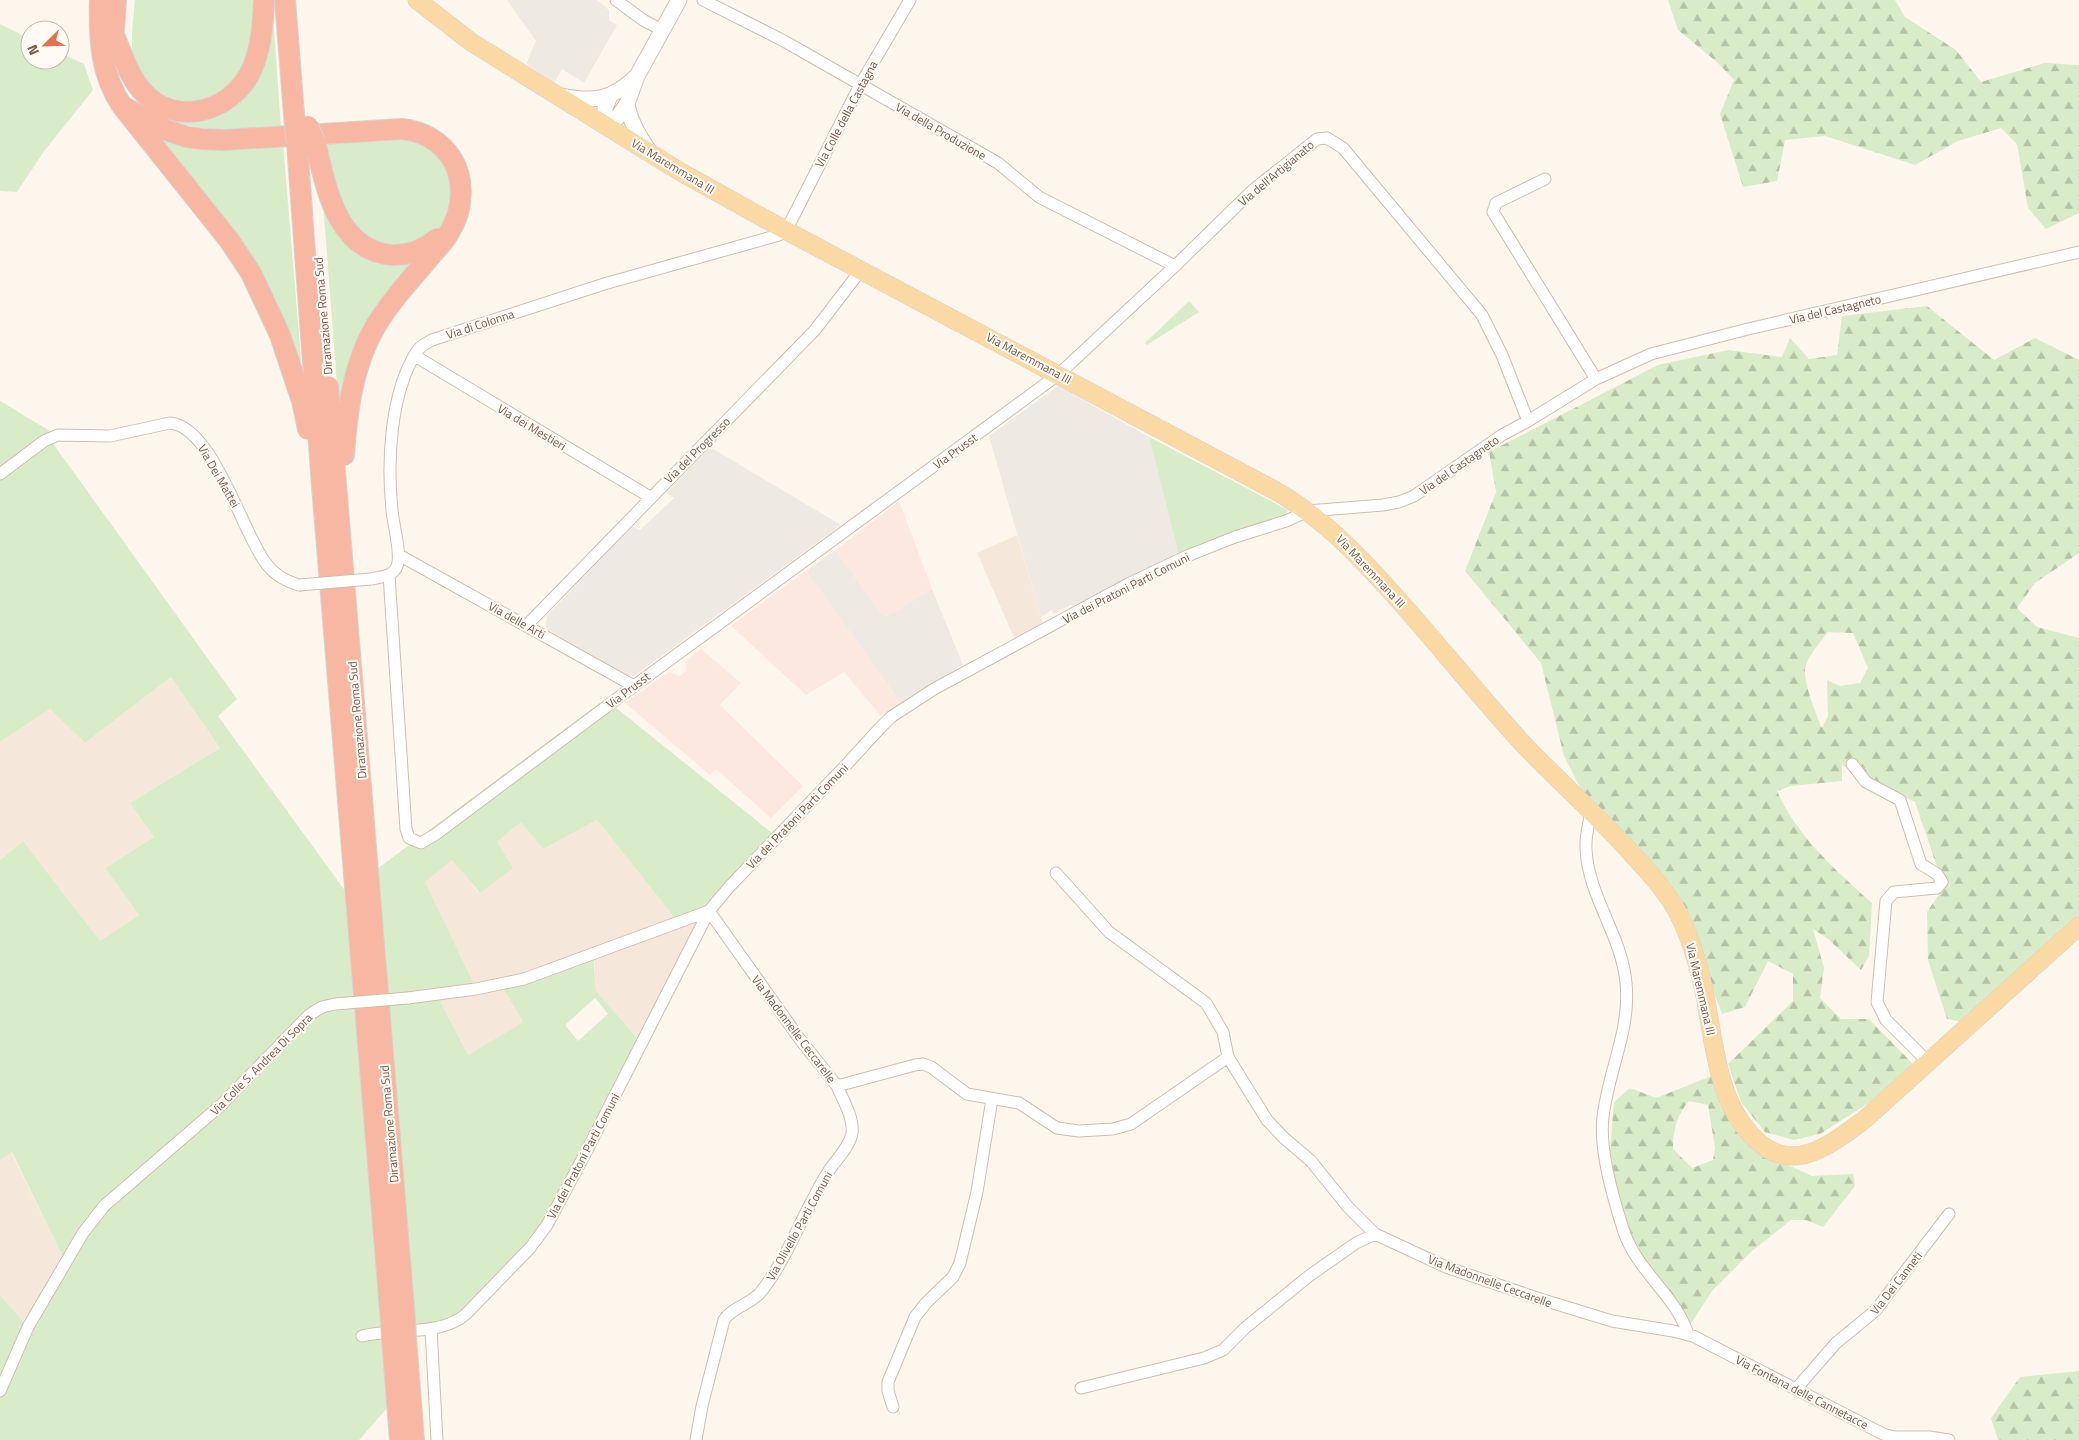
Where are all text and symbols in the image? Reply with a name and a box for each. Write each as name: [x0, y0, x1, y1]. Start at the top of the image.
north arrow: [20, 20, 70, 70]
text: N: [21, 42, 44, 59]
street label: Via Colle della Castagna: [810, 57, 882, 171]
street label: Via della Produzione: [892, 97, 990, 165]
street label: Via Maremmana III: [628, 134, 718, 198]
street label: Via dell'Artigianato: [1234, 135, 1318, 211]
street label: Diramazione Roma Sud: [308, 257, 338, 375]
street label: Via del Castagneto: [1787, 289, 1883, 329]
street label: Via di Colonna: [443, 304, 517, 344]
street label: Via Maremmana III: [983, 327, 1075, 389]
street label: Via dei Mestieri: [494, 399, 570, 455]
street label: Via del Progresso: [659, 412, 735, 488]
street label: Via Prusst: [929, 428, 982, 474]
street label: Via del Castagneto: [1415, 430, 1503, 500]
street label: Via Dei Mattei: [193, 441, 245, 511]
street label: Via Maremmana III: [1332, 530, 1410, 612]
street label: Via dei Pratoni Parti Comuni: [1059, 548, 1193, 628]
street label: Via delle Arti: [485, 596, 549, 644]
street label: Diramazione Roma Sud: [342, 661, 372, 779]
street label: Via Prusst: [602, 667, 655, 713]
street label: Via dei Pratoni Parti Comuni: [741, 759, 853, 873]
street label: Via Maremmana III: [1681, 941, 1721, 1037]
street label: Via Madonnelle Ceccarelle: [747, 971, 841, 1087]
street label: Via Colle S. Andrea Di Sopra: [205, 1008, 317, 1120]
street label: Diramazione Roma Sud: [374, 1065, 404, 1183]
street label: Via dei Pratoni Parti Comuni: [542, 1090, 624, 1222]
street label: Via Olivello Parti Comuni: [761, 1168, 837, 1284]
street label: Via Dei Canneti: [1865, 1247, 1927, 1319]
street label: Via Madonnelle Ceccarelle: [1425, 1250, 1555, 1312]
street label: Via Fontana delle Cannetacce: [1732, 1350, 1872, 1434]

